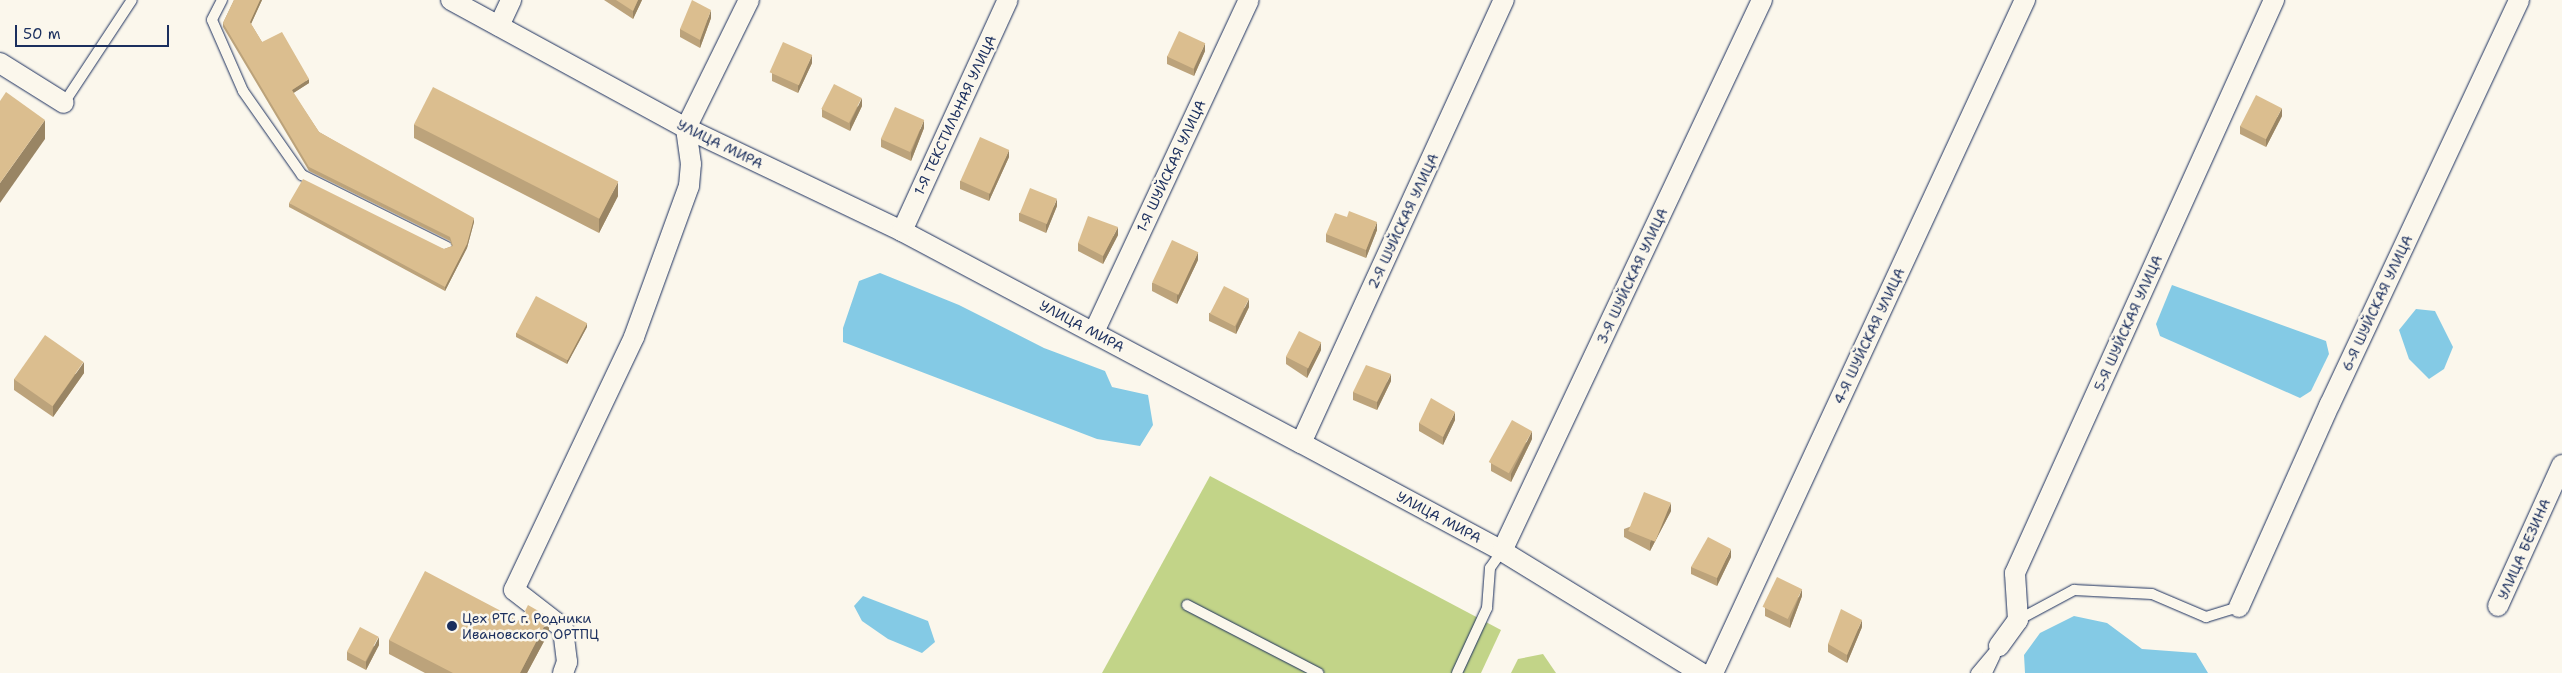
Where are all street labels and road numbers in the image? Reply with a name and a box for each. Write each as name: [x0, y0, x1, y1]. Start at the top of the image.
street label: 1-Я ТЕКСТИЛЬНАЯ УЛИЦА: [910, 32, 1000, 198]
street label: 1-Я ШУЙСКАЯ УЛИЦА: [1133, 97, 1209, 235]
street label: УЛИЦА МИРА: [674, 116, 766, 172]
street label: 2-Я ШУЙСКАЯ УЛИЦА: [1364, 151, 1442, 291]
street label: 3-Я ШУЙСКАЯ УЛИЦА: [1593, 205, 1671, 347]
street label: 6-Я ШУЙСКАЯ УЛИЦА: [2338, 232, 2416, 374]
street label: 5-Я ШУЙСКАЯ УЛИЦА: [2090, 252, 2166, 394]
street label: 4-Я ШУЙСКАЯ УЛИЦА: [1830, 265, 1908, 407]
street label: УЛИЦА МИРА: [1037, 297, 1127, 355]
street label: УЛИЦА МИРА: [1394, 488, 1484, 546]
street label: УЛИЦА БЕЗИНА: [2494, 496, 2554, 602]

